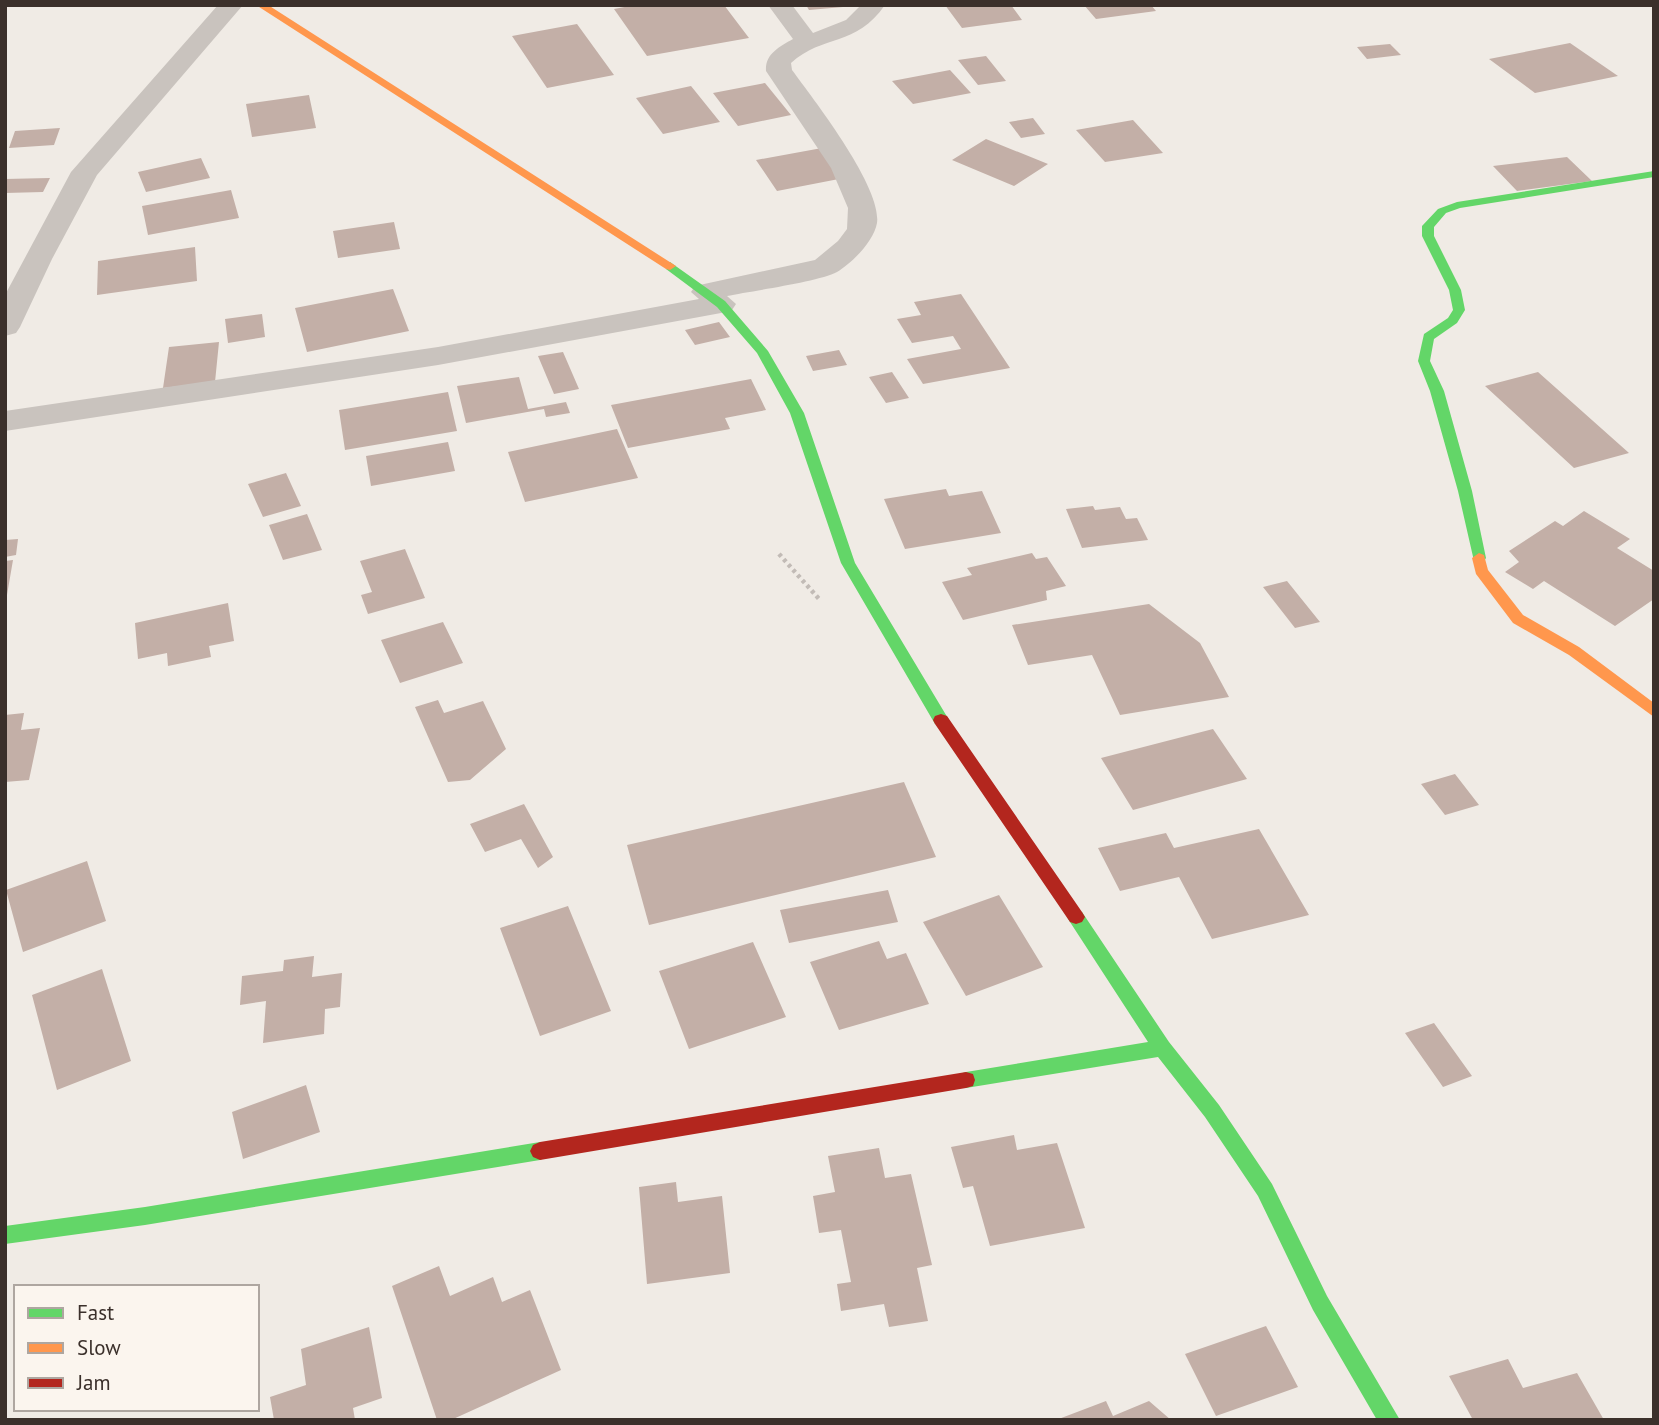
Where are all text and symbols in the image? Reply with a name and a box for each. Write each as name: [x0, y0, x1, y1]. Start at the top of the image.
legend: [14, 1285, 259, 1411]
text: Fast: [77, 1299, 114, 1326]
text: Slow: [77, 1334, 121, 1361]
text: Jam: [76, 1369, 111, 1396]

